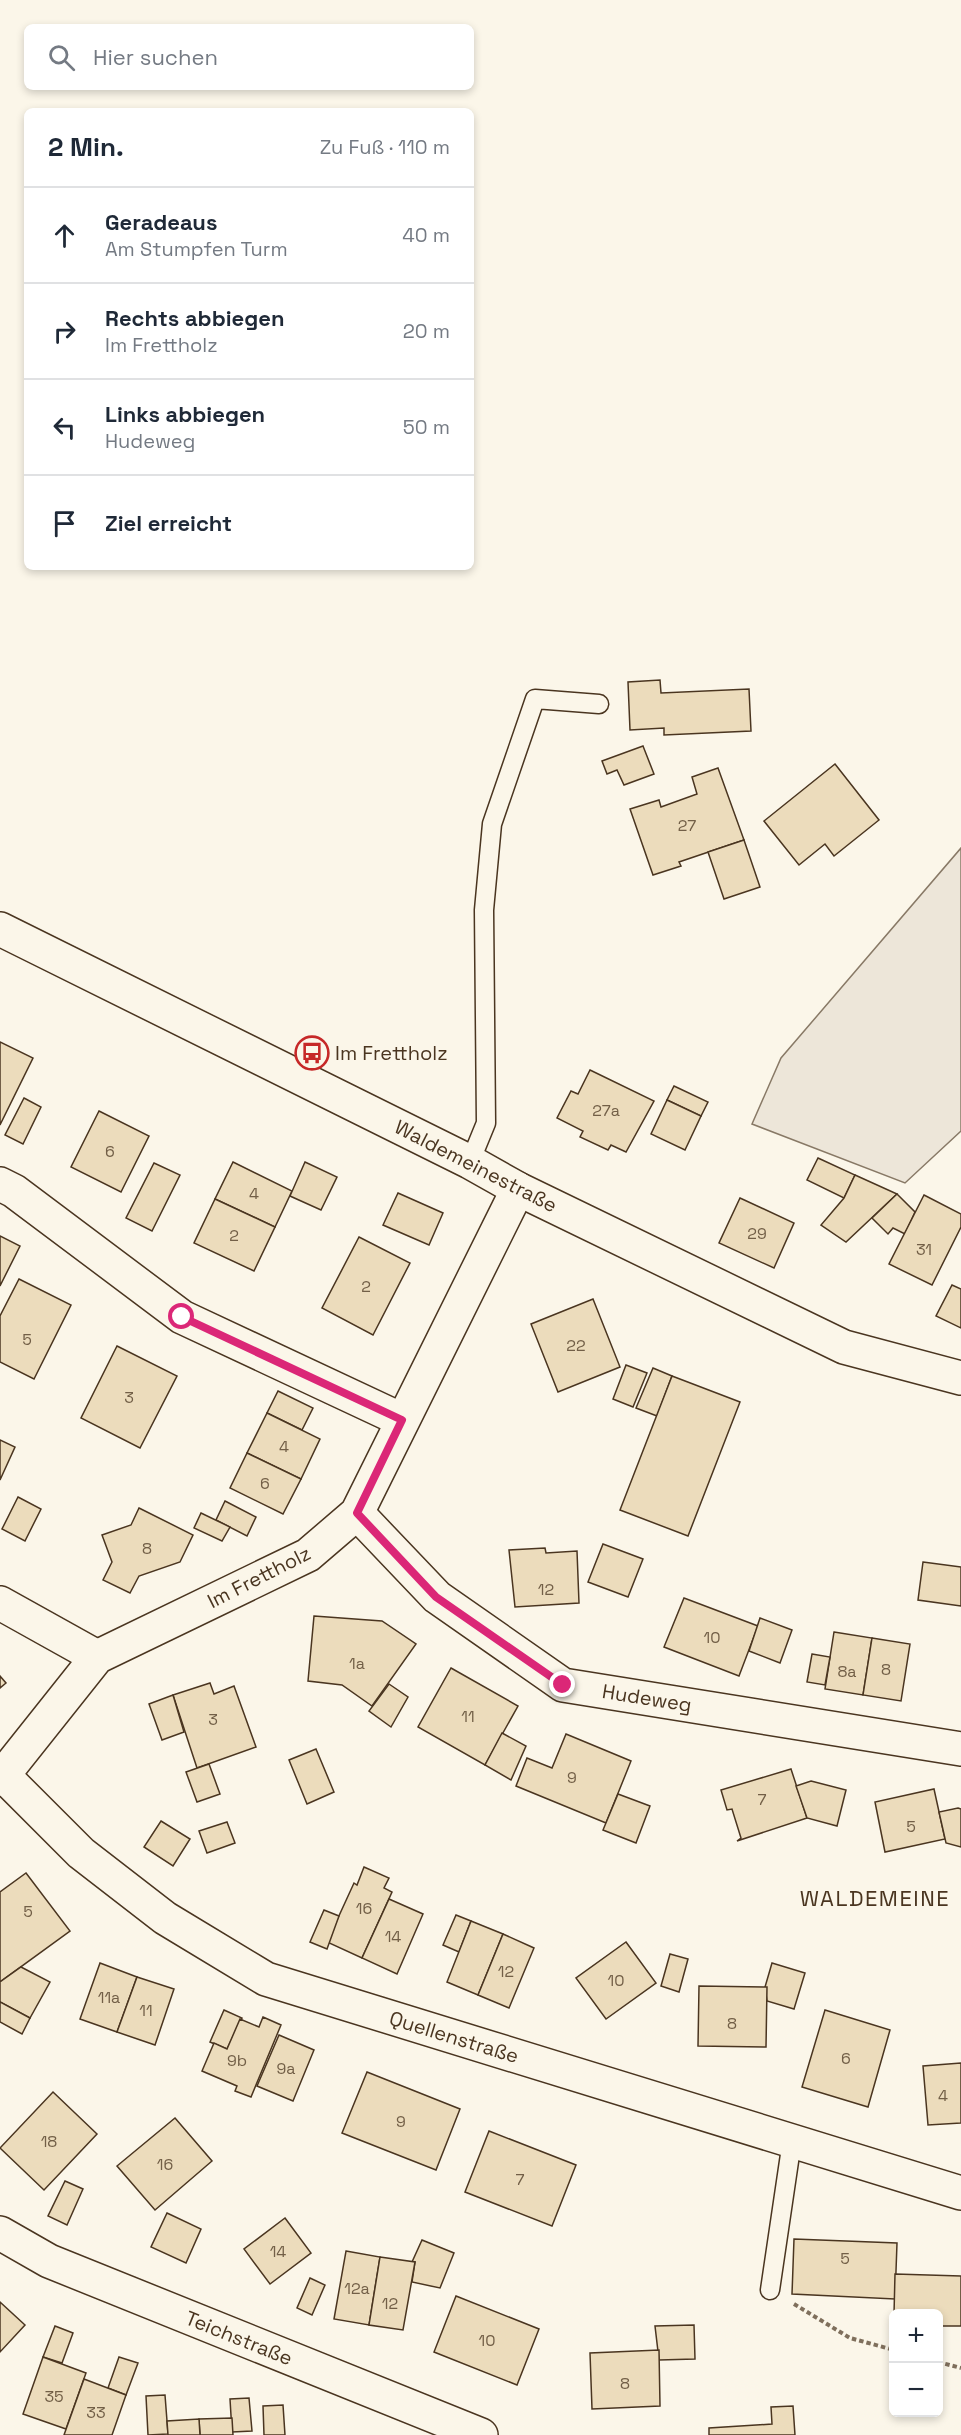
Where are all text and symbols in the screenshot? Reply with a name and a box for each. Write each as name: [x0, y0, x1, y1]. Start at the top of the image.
search box: [24, 24, 474, 90]
icon: search: [45, 41, 78, 74]
text: Hier suchen: [93, 43, 218, 71]
text: 2 Min.: [48, 130, 124, 164]
text: Zu Fuß · 110 m: [320, 134, 450, 160]
text: Geradeaus: [105, 208, 217, 236]
icon: ahead: [48, 219, 81, 252]
text: 40 m: [402, 222, 450, 248]
text: Am Stumpfen Turm: [105, 236, 288, 262]
text: Rechts abbiegen: [105, 304, 285, 332]
icon: right: [48, 315, 81, 348]
text: 20 m: [403, 318, 450, 344]
text: Im Frettholz: [105, 332, 218, 358]
text: Links abbiegen: [105, 400, 265, 428]
icon: left: [48, 411, 81, 444]
text: 50 m: [403, 414, 450, 440]
text: Hudeweg: [105, 428, 195, 454]
icon: arrive: [48, 507, 81, 540]
text: Ziel erreicht: [105, 509, 232, 537]
house number: 27: [678, 815, 696, 836]
bus stop icon: Im Frettholz: [294, 1035, 330, 1071]
place label: Im Frettholz: [335, 1040, 448, 1066]
house number: 27a: [592, 1100, 620, 1121]
street label: Waldemeinestraße: [390, 1114, 562, 1218]
house number: 6: [105, 1141, 115, 1162]
house number: 4: [249, 1183, 259, 1204]
house number: 29: [747, 1223, 767, 1244]
house number: 2: [229, 1225, 239, 1246]
house number: 31: [916, 1239, 932, 1260]
house number: 2: [361, 1276, 371, 1297]
route start: [168, 1303, 194, 1329]
house number: 5: [22, 1329, 32, 1350]
house number: 22: [566, 1335, 586, 1356]
house number: 3: [124, 1387, 134, 1408]
house number: 4: [279, 1436, 289, 1457]
house number: 6: [260, 1473, 270, 1494]
house number: 8: [142, 1538, 152, 1559]
street label: Im Frettholz: [203, 1540, 315, 1614]
house number: 12: [538, 1579, 554, 1600]
house number: 10: [704, 1627, 720, 1648]
house number: 1a: [349, 1653, 365, 1674]
house number: 8: [881, 1659, 891, 1680]
house number: 8a: [837, 1661, 857, 1682]
route end: [549, 1671, 575, 1697]
street label: Hudeweg: [600, 1678, 694, 1718]
house number: 11: [461, 1706, 475, 1727]
house number: 3: [208, 1709, 218, 1730]
house number: 9: [567, 1767, 577, 1788]
house number: 7: [757, 1789, 767, 1810]
house number: 5: [906, 1816, 916, 1837]
district label: WALDEMEINE: [800, 1884, 950, 1912]
house number: 16: [356, 1898, 372, 1919]
house number: 5: [23, 1901, 33, 1922]
house number: 14: [385, 1926, 401, 1947]
house number: 12: [498, 1961, 514, 1982]
house number: 10: [608, 1970, 624, 1991]
house number: 11a: [98, 1987, 120, 2008]
house number: 11: [139, 2000, 153, 2021]
street label: Quellenstraße: [386, 2005, 522, 2069]
house number: 8: [727, 2013, 737, 2034]
house number: 6: [841, 2048, 851, 2069]
house number: 9b: [227, 2050, 247, 2071]
house number: 9a: [277, 2058, 296, 2079]
house number: 4: [938, 2085, 948, 2106]
house number: 9: [396, 2111, 406, 2132]
house number: 18: [41, 2131, 57, 2152]
house number: 16: [157, 2154, 173, 2175]
house number: 7: [515, 2169, 525, 2190]
house number: 14: [270, 2241, 286, 2262]
house number: 5: [840, 2248, 850, 2269]
house number: 12a: [344, 2278, 370, 2299]
house number: 12: [382, 2293, 398, 2314]
street label: Teichstraße: [182, 2305, 296, 2371]
map controls: [889, 2309, 943, 2417]
button: +: [889, 2309, 943, 2363]
house number: 10: [479, 2330, 495, 2351]
button: −: [889, 2363, 943, 2417]
house number: 8: [620, 2373, 630, 2394]
house number: 35: [44, 2386, 64, 2407]
house number: 33: [86, 2402, 106, 2423]

